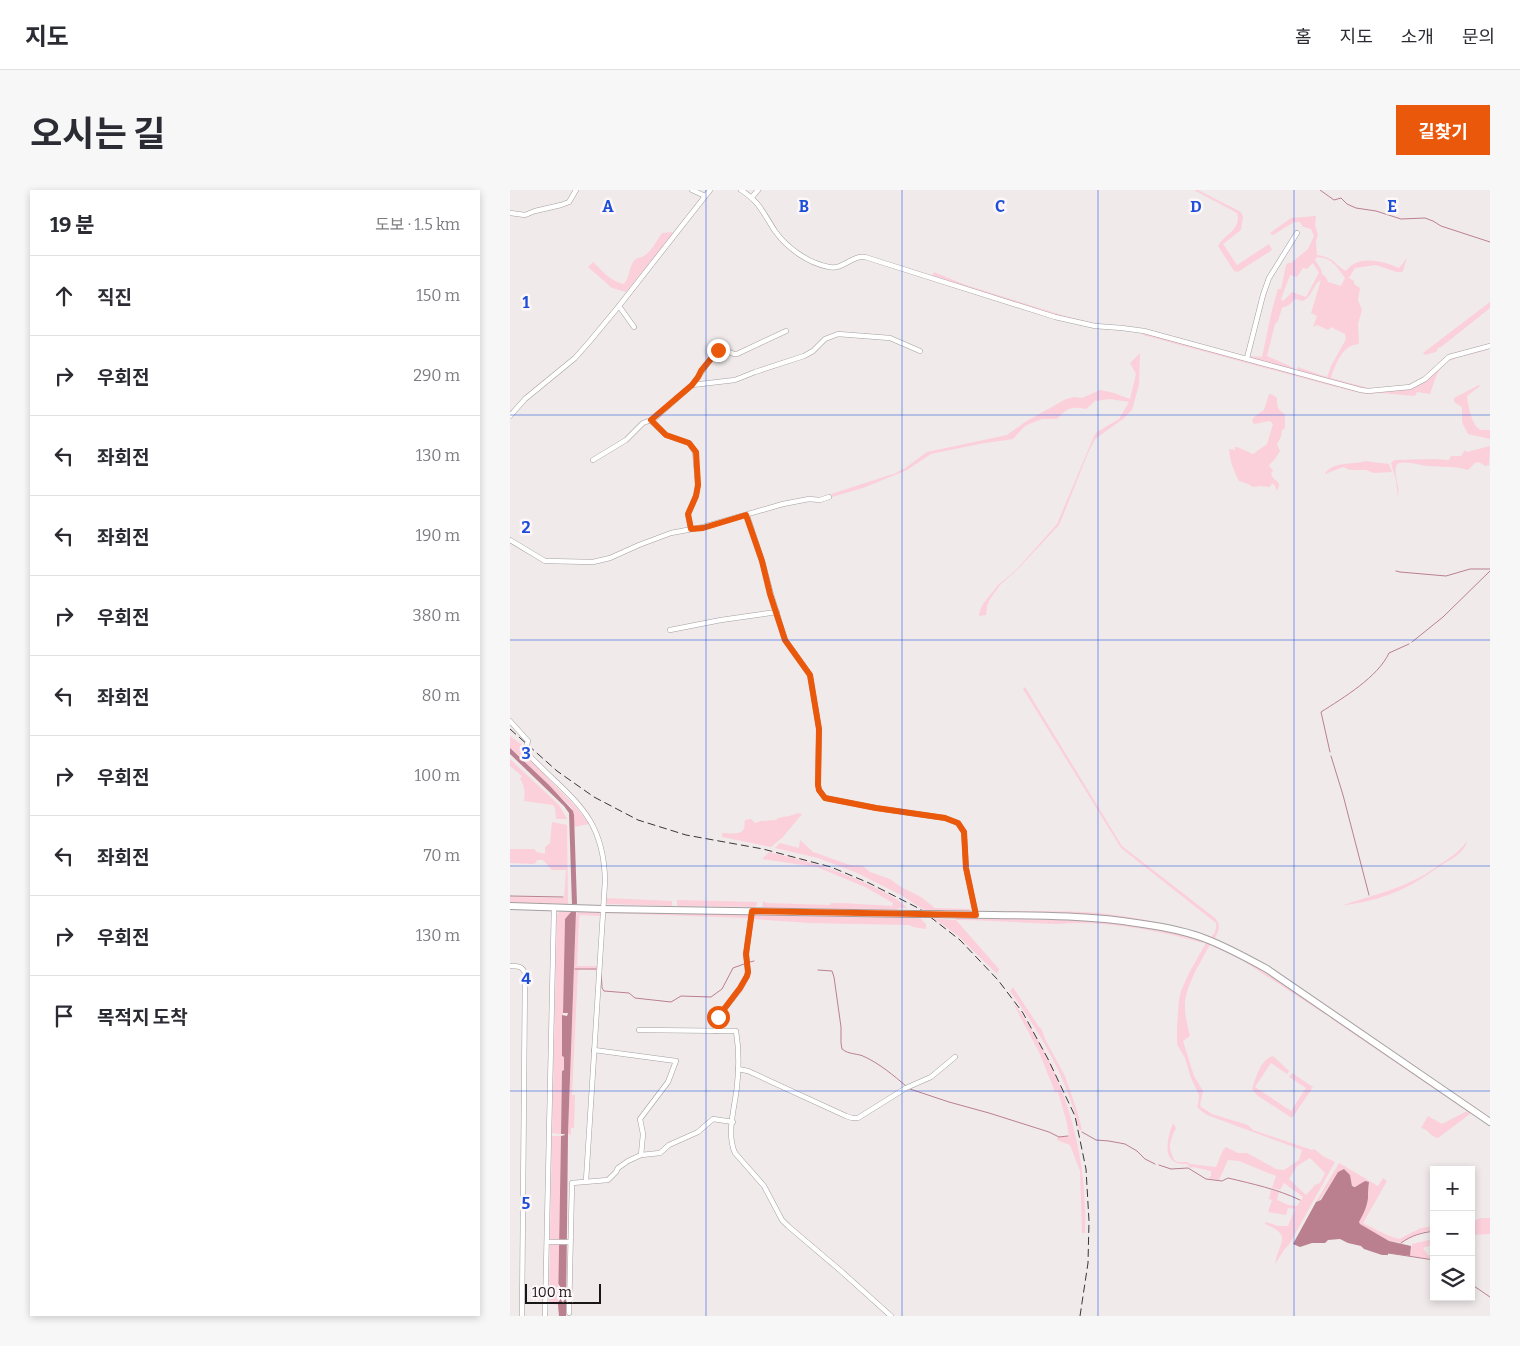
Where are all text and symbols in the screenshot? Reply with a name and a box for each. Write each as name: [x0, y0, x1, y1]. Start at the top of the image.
text: 지도: [25, 23, 69, 51]
text: 홈: [1295, 26, 1312, 48]
text: 지도: [1340, 26, 1373, 48]
text: 소개: [1401, 26, 1434, 48]
text: 문의: [1462, 26, 1495, 48]
button: 길찾기: [1396, 105, 1490, 155]
text: 오시는 길: [30, 113, 165, 155]
text: A: [602, 197, 614, 216]
text: B: [799, 197, 809, 216]
text: C: [995, 197, 1005, 216]
text: D: [1190, 197, 1202, 216]
text: E: [1387, 197, 1397, 216]
text: 19 분: [50, 212, 95, 238]
text: 도보 · 1.5 km: [375, 215, 460, 234]
icon: ahead: [50, 282, 78, 310]
text: 직진: [97, 286, 132, 309]
text: 150 m: [416, 286, 460, 305]
text: 1: [523, 293, 530, 312]
route end: [707, 339, 730, 362]
icon: right: [50, 362, 78, 390]
text: 우회전: [97, 366, 149, 389]
text: 290 m: [413, 366, 460, 385]
icon: left: [50, 442, 78, 470]
text: 좌회전: [97, 446, 149, 469]
text: 130 m: [416, 446, 460, 465]
text: 2: [521, 518, 531, 537]
icon: left: [50, 522, 78, 550]
text: 좌회전: [97, 526, 149, 549]
text: 190 m: [415, 526, 460, 545]
icon: right: [50, 602, 78, 630]
text: 우회전: [97, 606, 149, 629]
text: 380 m: [413, 606, 460, 625]
icon: left: [50, 682, 78, 710]
text: 좌회전: [97, 686, 149, 709]
text: 80 m: [422, 686, 460, 705]
text: 3: [521, 744, 531, 763]
icon: right: [50, 762, 78, 790]
text: 우회전: [97, 766, 149, 789]
text: 100 m: [415, 766, 460, 785]
icon: left: [50, 842, 78, 870]
text: 좌회전: [97, 846, 149, 869]
text: 70 m: [424, 846, 460, 865]
icon: right: [50, 922, 78, 950]
text: 우회전: [97, 926, 149, 949]
text: 130 m: [416, 926, 460, 945]
text: 4: [521, 969, 531, 988]
icon: arrive: [50, 1002, 78, 1030]
text: 목적지 도착: [97, 1006, 188, 1029]
route start: [707, 1006, 730, 1029]
map controls: [1430, 1166, 1475, 1301]
button: +: [1430, 1166, 1475, 1211]
text: 5: [522, 1194, 531, 1213]
button: −: [1430, 1211, 1475, 1256]
button: layers: [1430, 1256, 1475, 1301]
scale bar: [525, 1281, 601, 1304]
text: 100 m: [532, 1284, 572, 1301]

